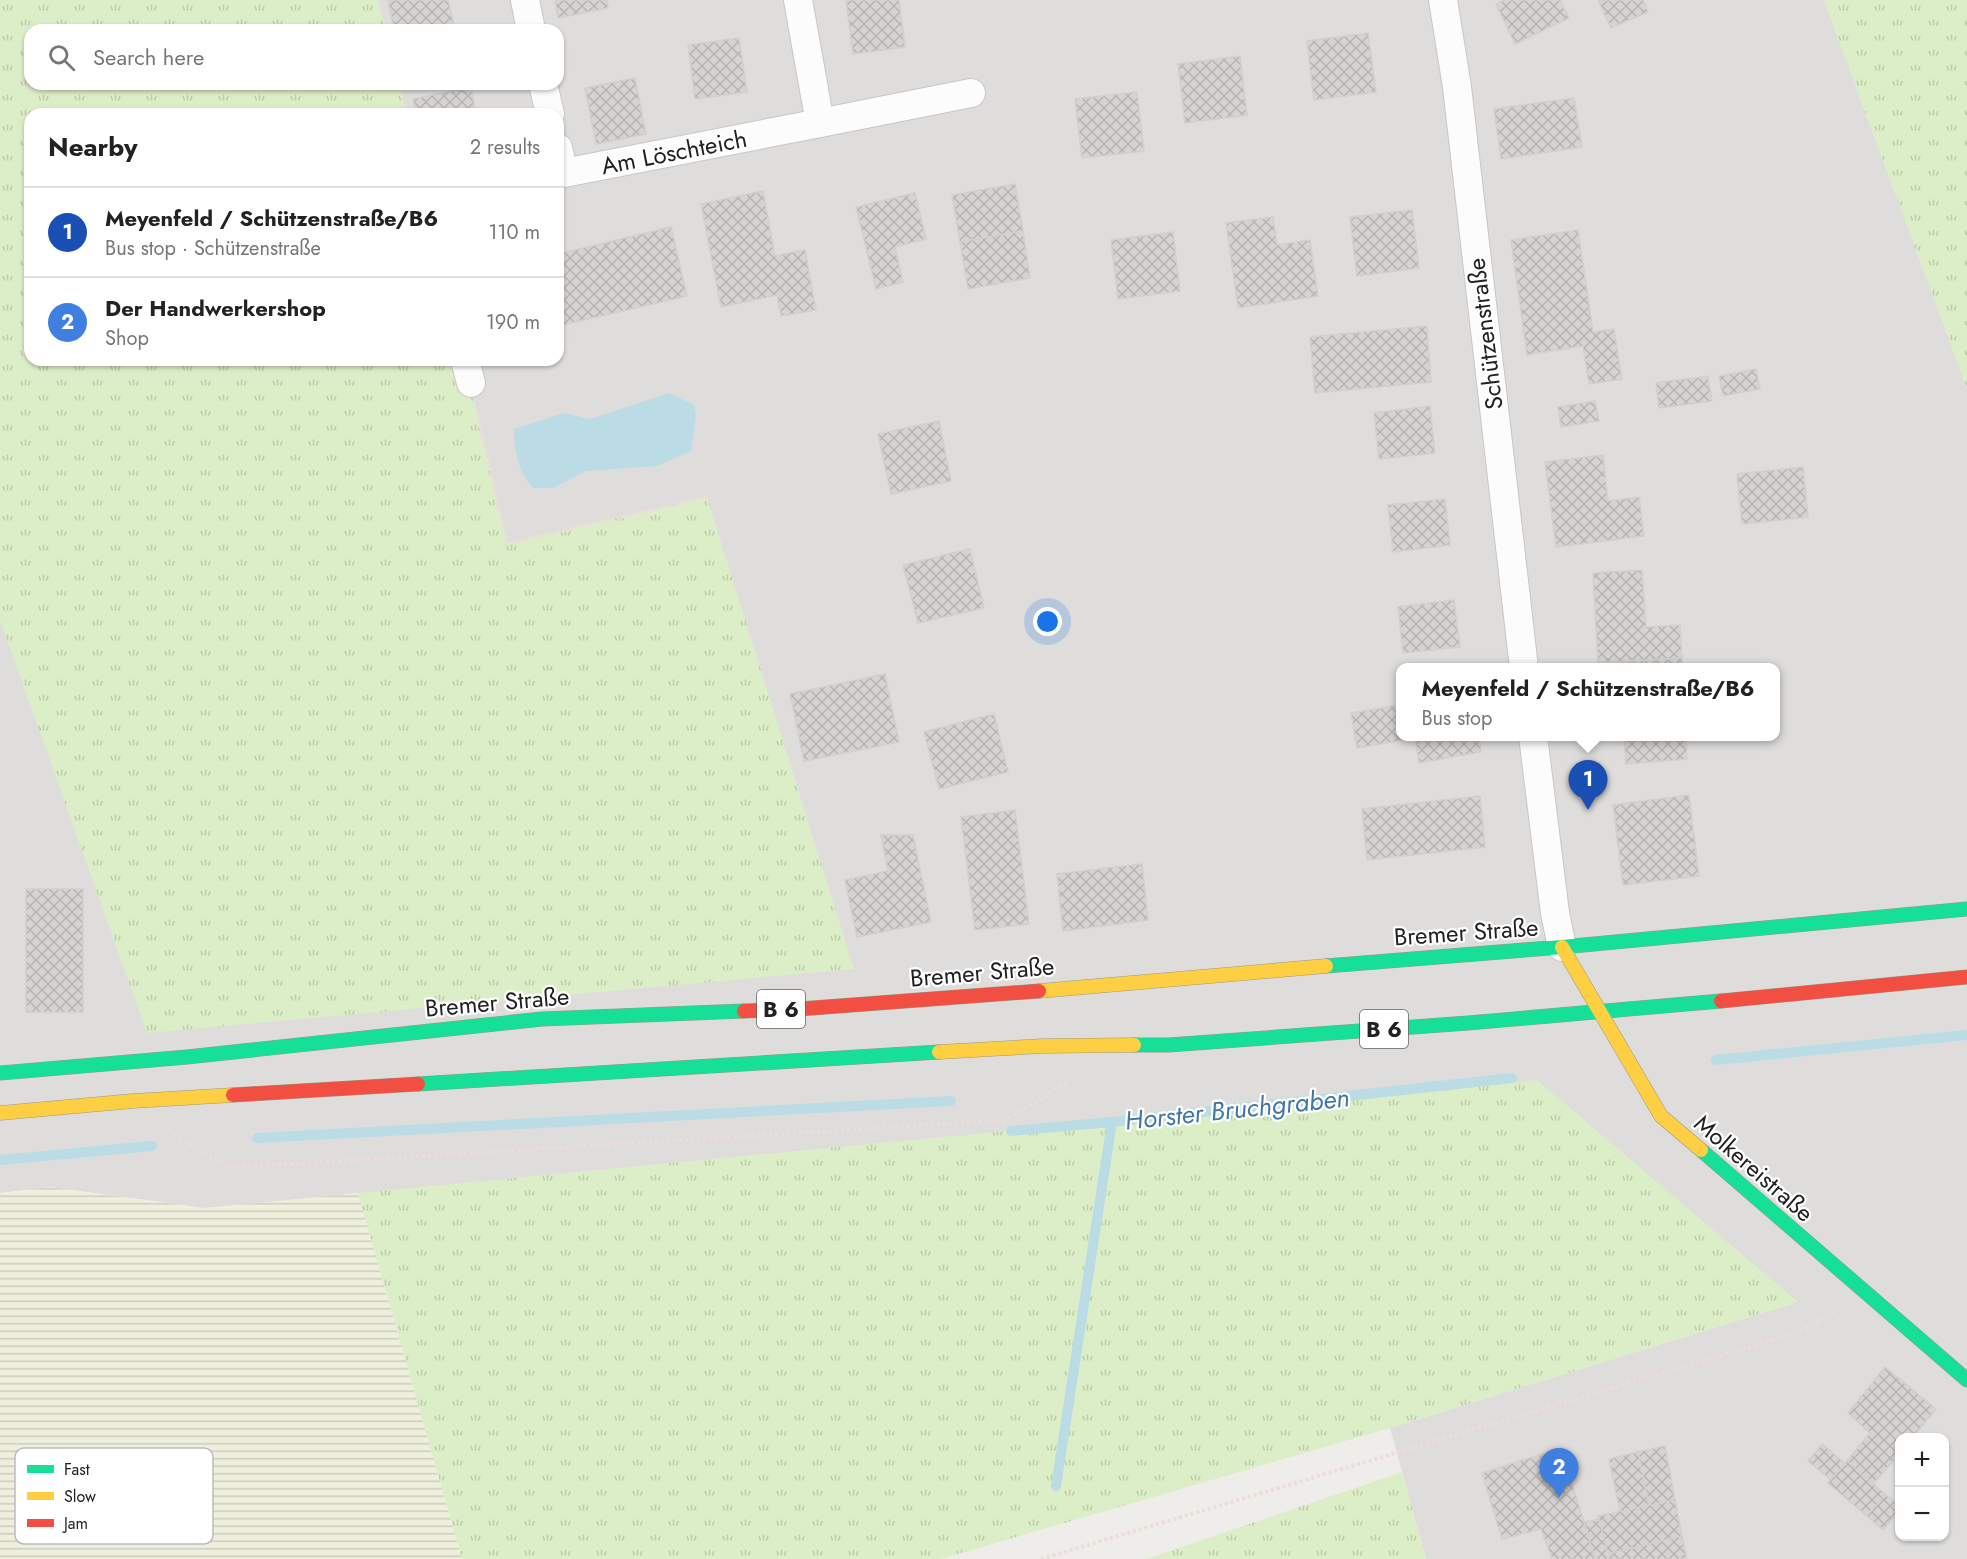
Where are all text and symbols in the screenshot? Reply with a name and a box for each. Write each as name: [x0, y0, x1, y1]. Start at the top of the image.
search box: [24, 24, 564, 90]
icon: search: [45, 41, 78, 74]
text: Search here: [93, 41, 204, 73]
street label: Am Löschteich: [598, 121, 750, 183]
text: Nearby: [48, 128, 137, 166]
text: 2 results: [470, 133, 540, 162]
text: Meyenfeld / Schützenstraße/B6: [105, 202, 438, 234]
text: 1: [62, 218, 73, 247]
text: 110 m: [488, 218, 540, 247]
text: Bus stop · Schützenstraße: [105, 234, 321, 263]
street label: Schützenstraße: [1458, 256, 1512, 412]
text: Der Handwerkershop: [105, 292, 326, 324]
text: 2: [61, 308, 74, 337]
text: 190 m: [486, 308, 540, 337]
text: Shop: [105, 324, 149, 353]
your location: [1033, 607, 1062, 636]
popup: [1396, 663, 1780, 741]
text: Meyenfeld / Schützenstraße/B6: [1421, 672, 1755, 704]
text: Bus stop: [1421, 704, 1492, 733]
pin: 1: [1568, 760, 1608, 810]
street label: Bremer Straße: [1393, 909, 1539, 955]
street label: Bremer Straße: [908, 948, 1056, 996]
street label: Bremer Straße: [423, 978, 571, 1026]
road number: B 6: [757, 990, 805, 1028]
road number: B 6: [1360, 1010, 1408, 1048]
water label: Horster Bruchgraben: [1123, 1078, 1351, 1140]
street label: Molkereistraße: [1687, 1106, 1821, 1230]
map controls: [1895, 1433, 1949, 1541]
button: +: [1895, 1433, 1949, 1487]
legend: [15, 1448, 213, 1544]
pin: 2: [1540, 1448, 1578, 1498]
text: Fast: [64, 1458, 90, 1481]
text: Slow: [64, 1485, 96, 1508]
button: −: [1895, 1487, 1949, 1541]
text: Jam: [62, 1512, 88, 1535]

